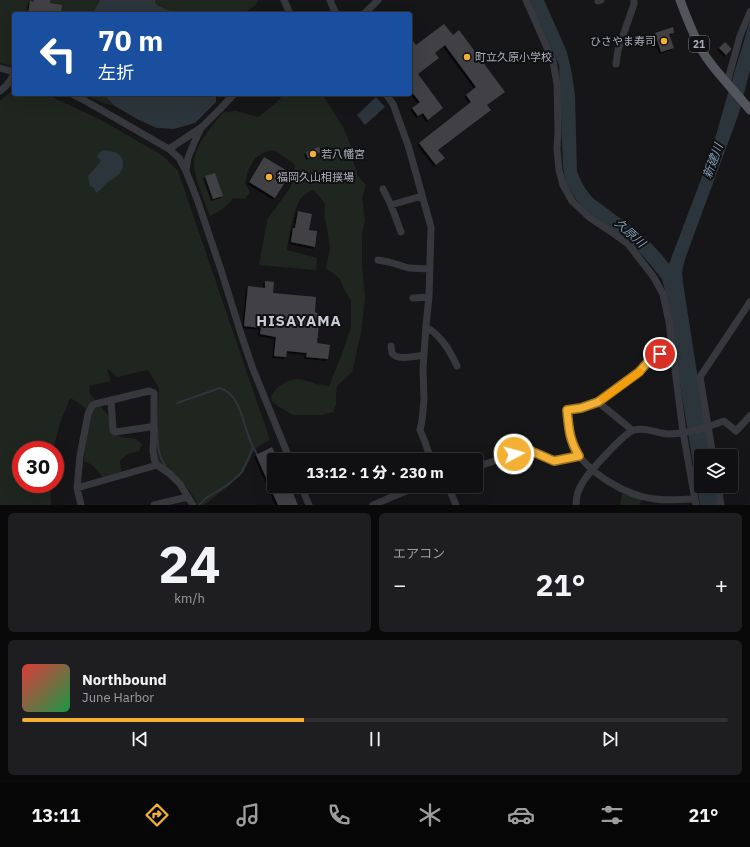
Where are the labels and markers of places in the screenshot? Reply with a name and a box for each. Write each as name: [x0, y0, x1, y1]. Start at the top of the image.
place label: ひさやま寿司: [590, 34, 656, 48]
marker: ひさやま寿司: [659, 36, 669, 46]
place label: 町立久原小学校: [475, 50, 552, 64]
marker: 町立久原小学校: [462, 52, 472, 62]
place label: 若八幡宮: [321, 147, 365, 161]
marker: 若八幡宮: [308, 149, 318, 159]
place label: 福岡久山相撲場: [277, 170, 354, 184]
marker: 福岡久山相撲場: [264, 172, 274, 182]
pin: [643, 337, 677, 371]

